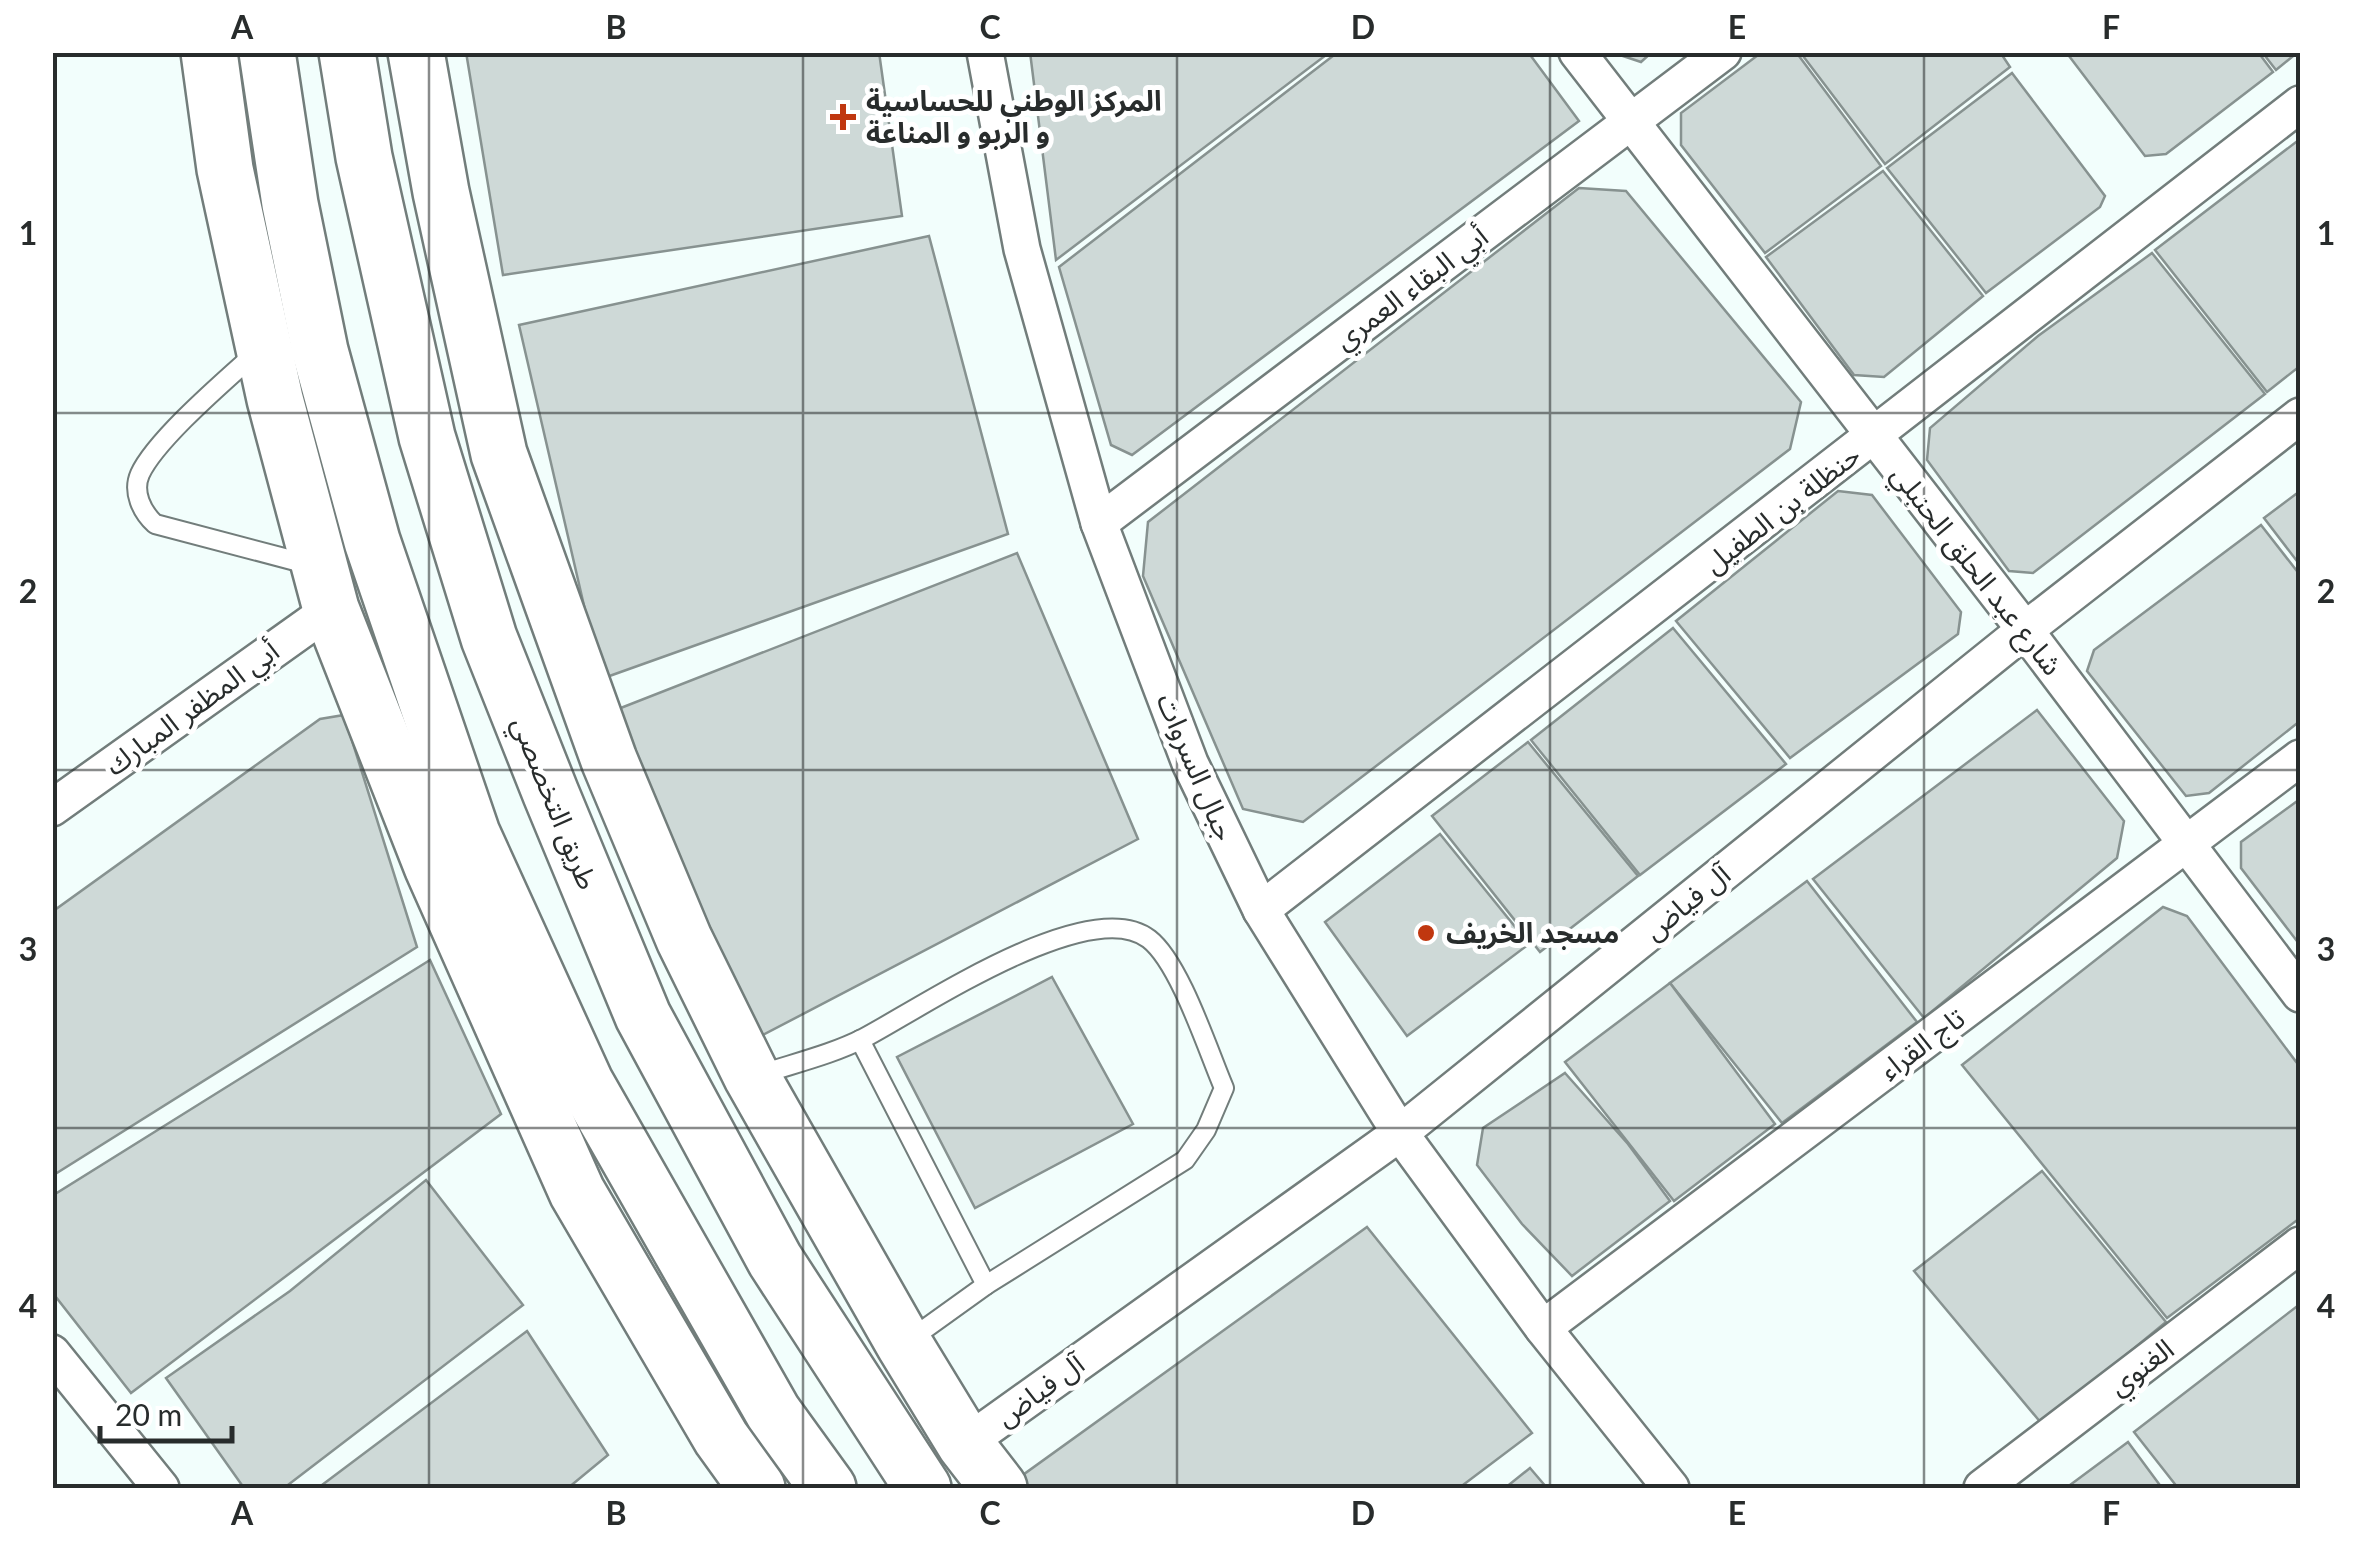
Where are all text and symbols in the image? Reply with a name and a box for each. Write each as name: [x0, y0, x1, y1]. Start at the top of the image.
text: A: [230, 7, 254, 46]
text: B: [605, 7, 627, 46]
text: C: [979, 7, 1001, 46]
text: D: [1351, 7, 1375, 46]
text: E: [1728, 7, 1746, 46]
text: F: [2102, 7, 2120, 46]
place label: المركز الوطني للحساسية و الربو و المناعة: [866, 83, 1162, 150]
marker: المركز الوطني للحساسية و الربو و المناعة: [830, 104, 856, 130]
text: 1: [19, 213, 37, 252]
text: 1: [2317, 213, 2335, 252]
street label: أبي البقاء العمري: [1327, 218, 1497, 360]
street label: حنظلة بن الطفيل: [1697, 437, 1867, 581]
street label: شارع عبد الحلق الحنبلي: [1881, 457, 2070, 685]
text: 2: [19, 571, 37, 610]
text: 2: [2317, 571, 2335, 610]
street label: أبي المظفر المبارك: [98, 633, 288, 786]
street label: جبال السروات: [1150, 688, 1243, 846]
street label: طريق التخصصي: [501, 711, 606, 896]
street label: آل فياض: [1636, 855, 1738, 947]
place label: مسجد الخريف: [1446, 915, 1619, 950]
marker: مسجد الخريف: [1415, 922, 1437, 944]
text: 3: [19, 929, 37, 968]
text: 3: [2317, 929, 2335, 968]
street label: تاج القراء: [1872, 1000, 1974, 1090]
text: 4: [19, 1286, 37, 1325]
text: 4: [2317, 1286, 2335, 1325]
street label: الغنوي: [2101, 1331, 2183, 1406]
street label: آل فياض: [989, 1345, 1092, 1433]
scale bar: [100, 1381, 232, 1443]
text: 20 m: [115, 1396, 182, 1432]
text: A: [230, 1493, 254, 1532]
text: B: [605, 1493, 627, 1532]
text: C: [979, 1493, 1001, 1532]
text: D: [1351, 1493, 1375, 1532]
text: E: [1728, 1493, 1746, 1532]
text: F: [2102, 1493, 2120, 1532]

